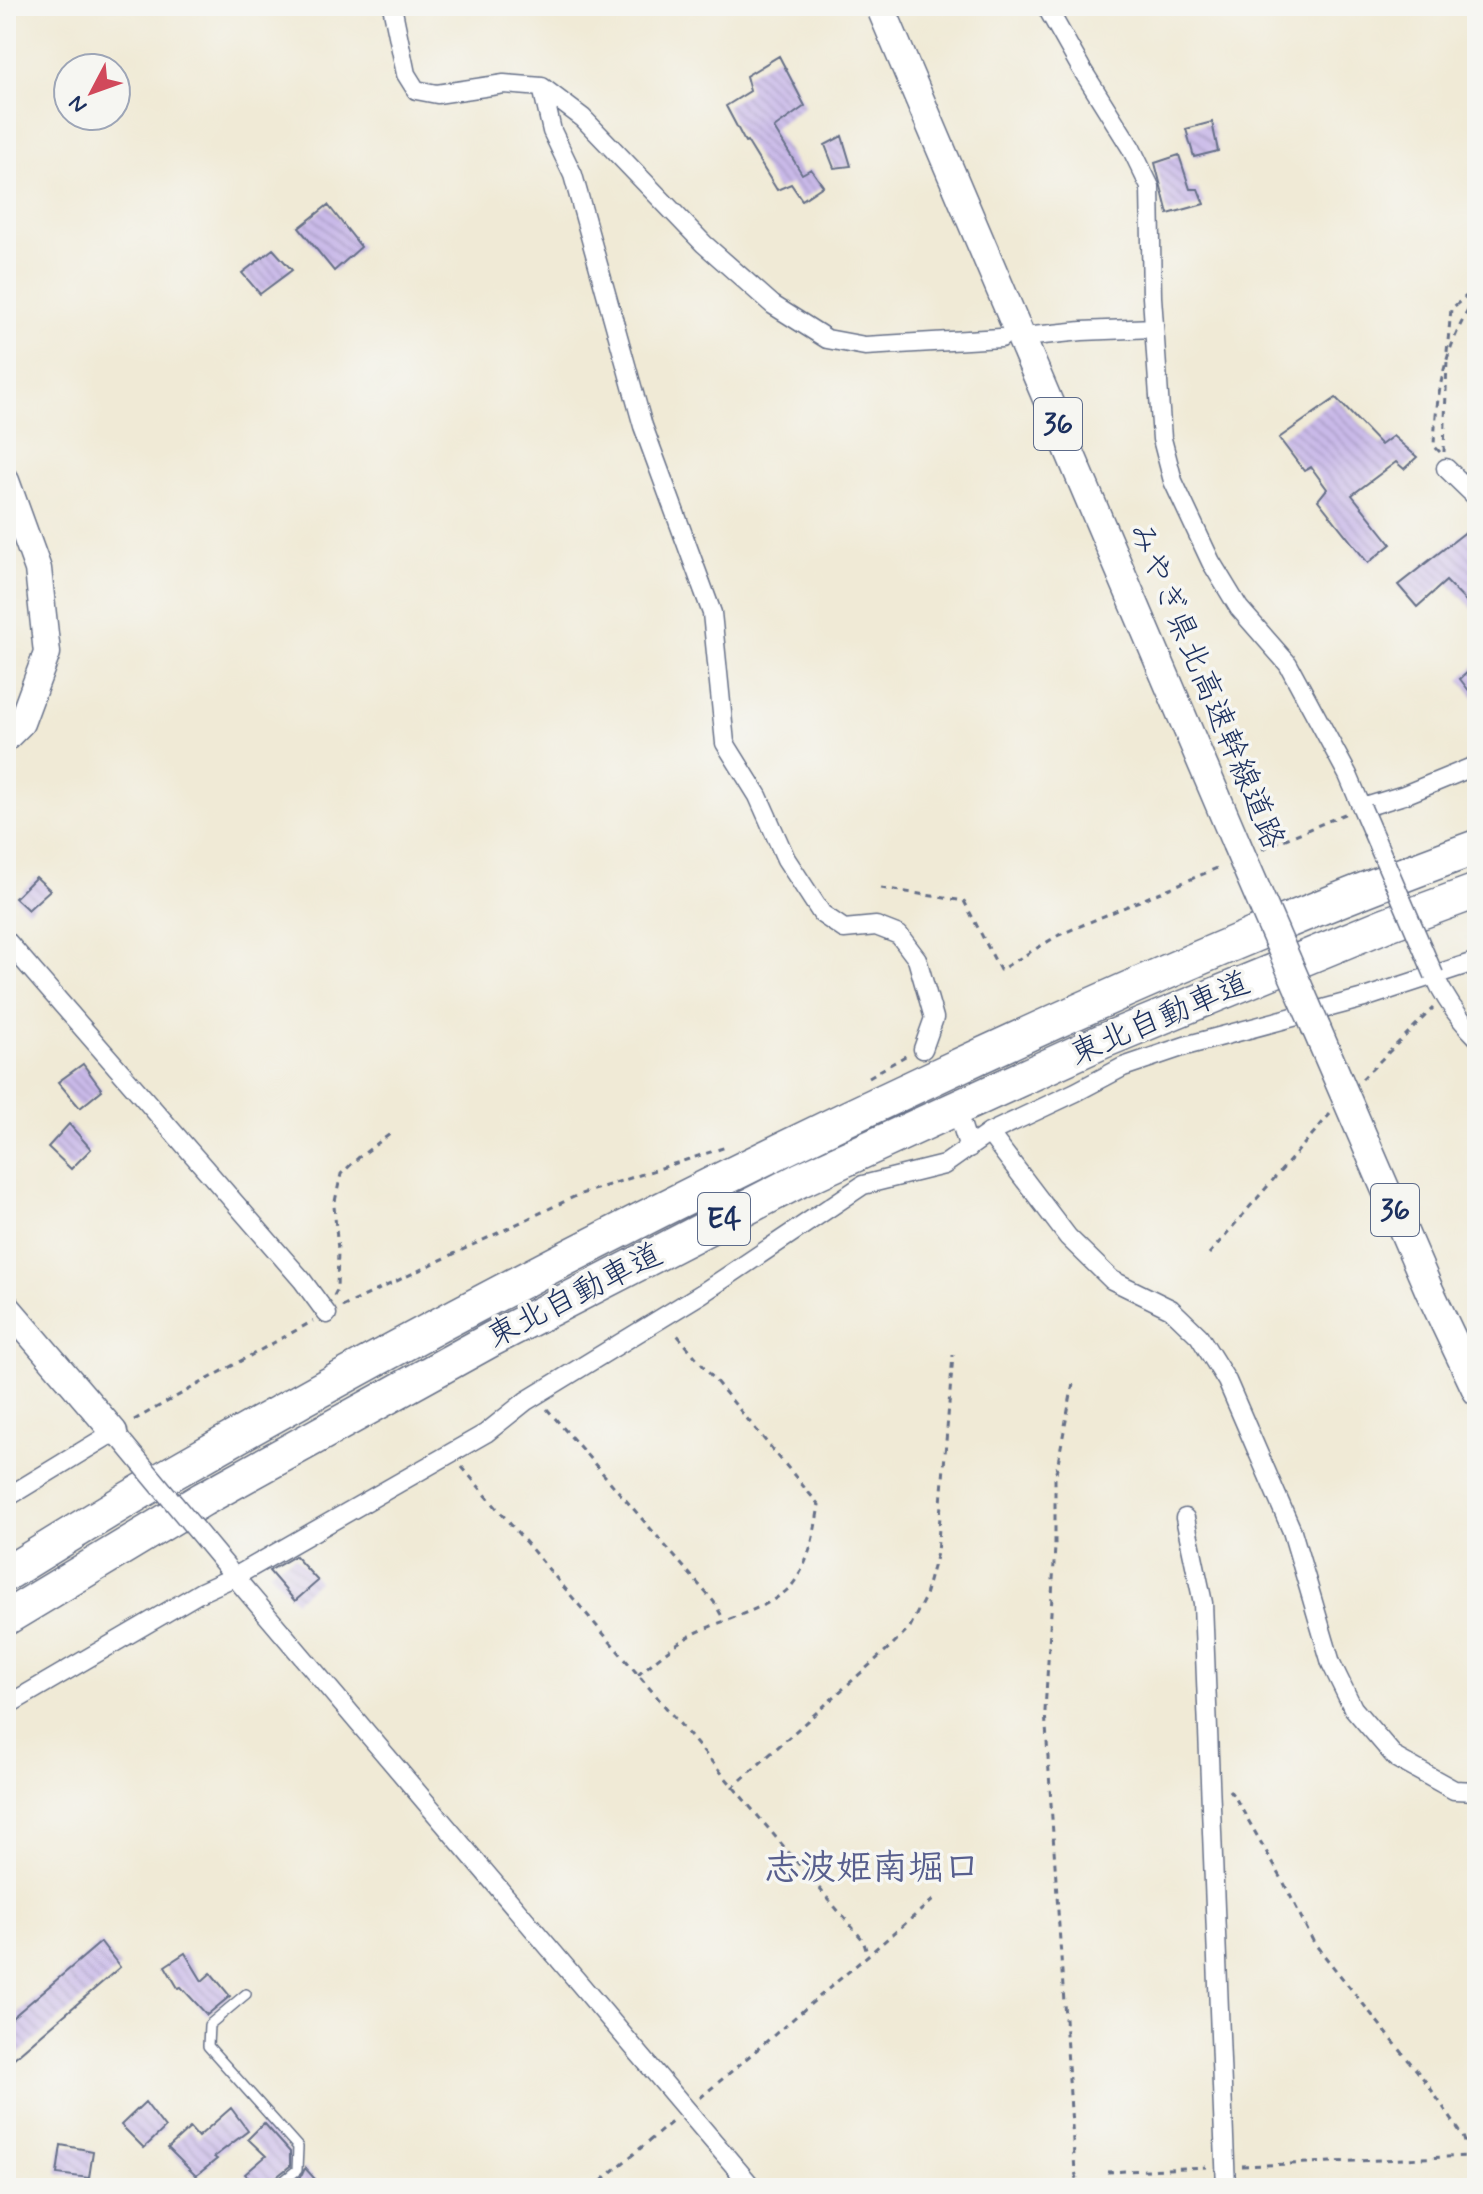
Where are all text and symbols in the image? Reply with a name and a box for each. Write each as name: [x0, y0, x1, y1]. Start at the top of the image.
north arrow: [52, 52, 132, 132]
text: N: [63, 89, 94, 119]
road number: 36: [1034, 398, 1082, 450]
street label: みやぎ県北高速幹線道路: [1118, 516, 1294, 856]
street label: 東北自動車道: [1063, 962, 1257, 1076]
road number: 36: [1371, 1184, 1419, 1236]
road number: E4: [698, 1193, 750, 1245]
street label: 東北自動車道: [480, 1234, 670, 1358]
district label: 志波姫南堀口: [764, 1846, 980, 1893]

